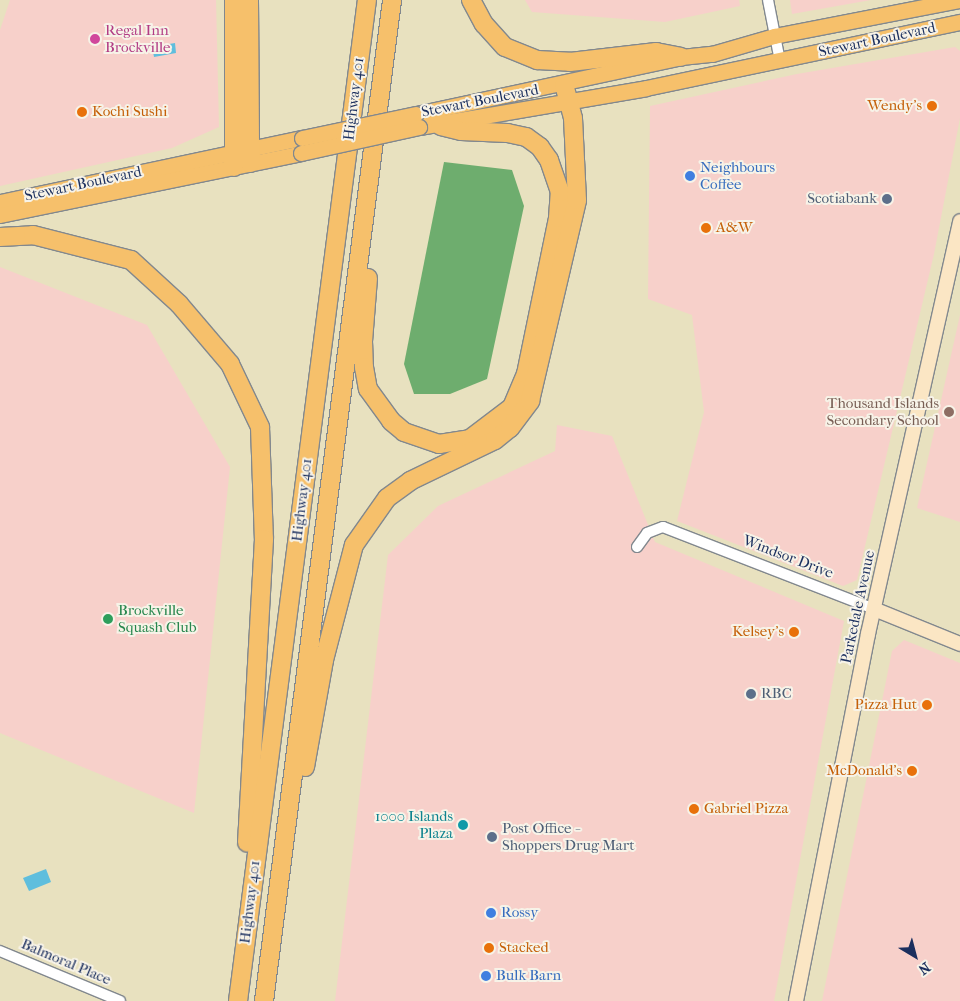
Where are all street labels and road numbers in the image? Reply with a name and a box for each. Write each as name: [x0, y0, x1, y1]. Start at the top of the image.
street label: Stewart Boulevard: [817, 19, 937, 61]
street label: Highway 401: [340, 56, 368, 142]
street label: Stewart Boulevard: [420, 81, 540, 121]
street label: Stewart Boulevard: [23, 163, 143, 205]
street label: Highway 401: [288, 457, 316, 543]
street label: Windsor Drive: [740, 532, 836, 582]
street label: Parkedale Avenue: [837, 549, 879, 665]
street label: Highway 401: [236, 859, 264, 945]
street label: Balmoral Place: [18, 935, 114, 989]

